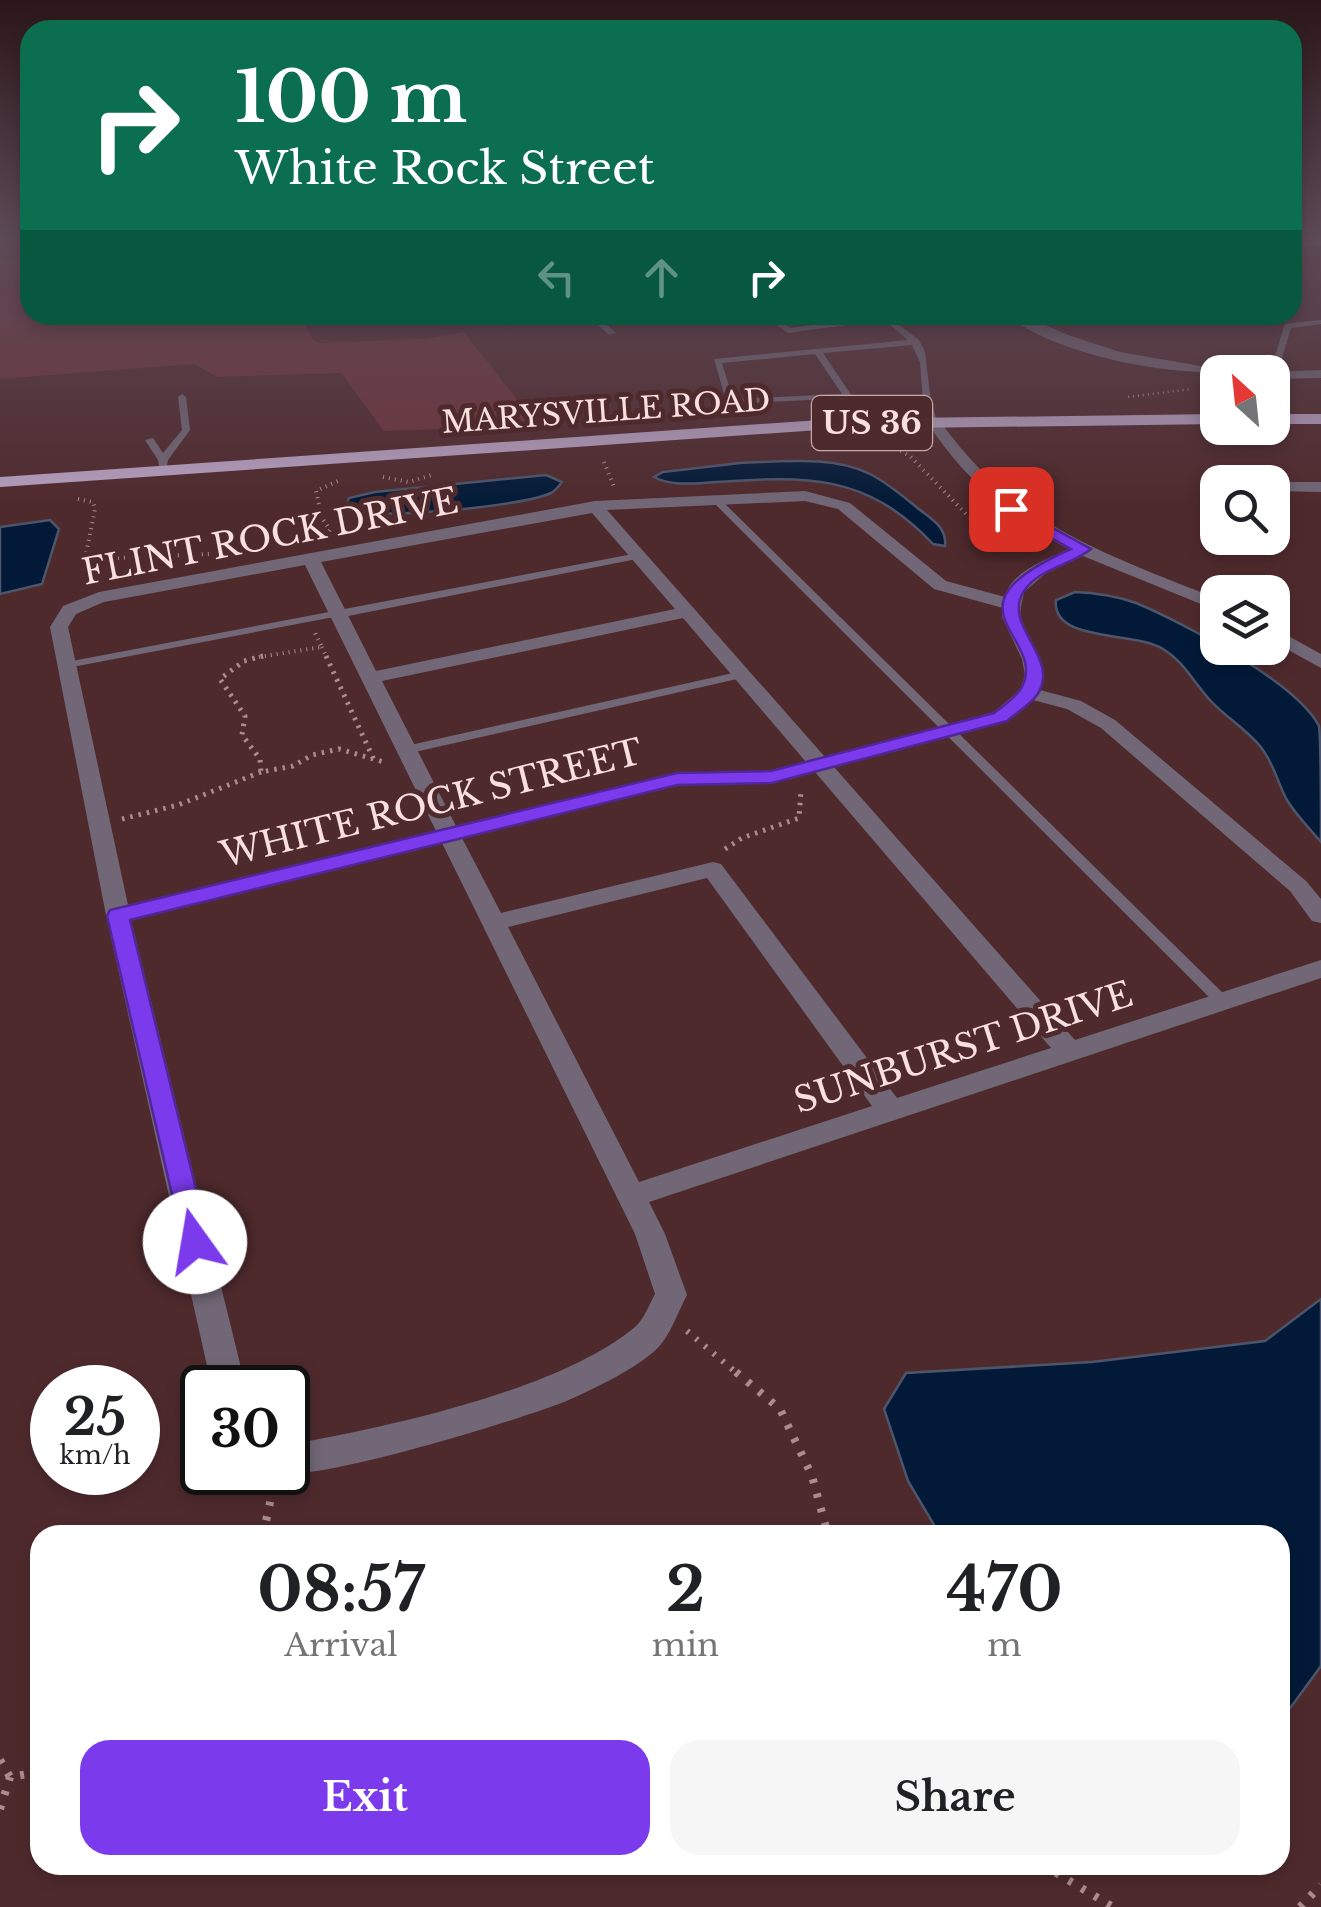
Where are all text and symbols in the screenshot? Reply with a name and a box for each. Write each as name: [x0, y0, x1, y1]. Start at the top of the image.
text: 100 m: [235, 54, 467, 141]
icon: right: [70, 60, 200, 190]
text: White Rock Street: [235, 140, 655, 196]
icon: left: [529, 250, 584, 305]
icon: ahead: [634, 250, 689, 305]
icon: right: [739, 250, 794, 305]
north arrow: [1200, 355, 1290, 445]
map controls: [1200, 355, 1290, 665]
street label: MARYSVILLE ROAD: [440, 381, 772, 441]
road number: US 36: [812, 396, 932, 450]
button: search: [1200, 465, 1290, 555]
pin: [969, 467, 1054, 552]
street label: FLINT ROCK DRIVE: [78, 478, 462, 594]
icon: arrive: [984, 482, 1039, 537]
button: layers: [1200, 575, 1290, 665]
street label: WHITE ROCK STREET: [215, 730, 646, 876]
street label: SUNBURST DRIVE: [788, 972, 1138, 1122]
position arrow: [143, 1190, 247, 1294]
speed limit sign: 30: [180, 1365, 310, 1495]
text: 25: [64, 1386, 126, 1449]
text: km/h: [60, 1440, 130, 1471]
text: 08:57: [257, 1553, 424, 1627]
text: 2: [666, 1553, 705, 1627]
text: 470: [946, 1553, 1063, 1627]
text: Arrival: [284, 1625, 398, 1665]
text: min: [652, 1625, 719, 1665]
text: m: [987, 1625, 1022, 1665]
button: Exit: [80, 1740, 650, 1855]
button: Share: [670, 1740, 1240, 1855]

